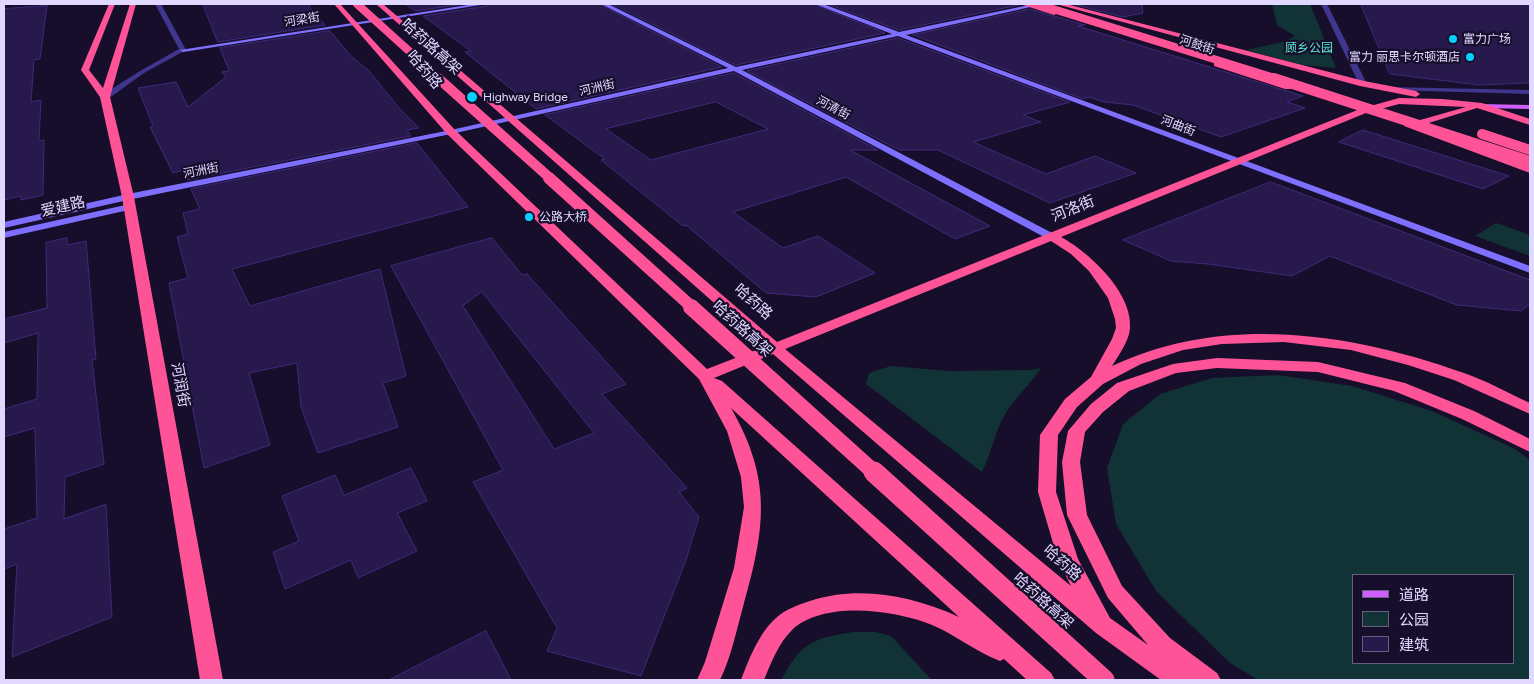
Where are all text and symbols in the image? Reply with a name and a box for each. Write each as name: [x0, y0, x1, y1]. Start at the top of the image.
street label: 河梁街: [283, 10, 321, 30]
street label: 哈药路高架: [397, 15, 465, 79]
place label: 富力广场: [1463, 32, 1511, 46]
street label: 河鼓街: [1178, 33, 1216, 57]
marker: 富力广场: [1447, 33, 1459, 45]
park label: 顾乡公园: [1285, 41, 1333, 55]
street label: 哈药路: [402, 47, 446, 93]
place label: 富力 丽思卡尔顿酒店: [1349, 50, 1460, 64]
marker: 富力 丽思卡尔顿酒店: [1464, 51, 1476, 63]
street label: 河洲街: [578, 77, 616, 99]
marker: Highway Bridge: [465, 90, 479, 104]
place label: Highway Bridge: [483, 90, 568, 104]
street label: 河清街: [814, 93, 852, 123]
street label: 河曲街: [1159, 113, 1197, 139]
street label: 河洲街: [182, 160, 220, 182]
street label: 河洛街: [1049, 192, 1097, 226]
street label: 爱建路: [39, 193, 87, 221]
place label: 公路大桥: [539, 210, 587, 224]
marker: 公路大桥: [523, 211, 535, 223]
street label: 哈药路: [730, 280, 776, 324]
street label: 哈药路高架: [708, 297, 776, 361]
street label: 河润街: [167, 361, 193, 409]
street label: 哈药路: [1039, 541, 1085, 585]
street label: 哈药路高架: [1009, 569, 1077, 633]
legend: [1352, 574, 1514, 664]
text: 道路: [1399, 586, 1429, 604]
text: 公园: [1399, 611, 1429, 629]
text: 建筑: [1399, 636, 1429, 654]

